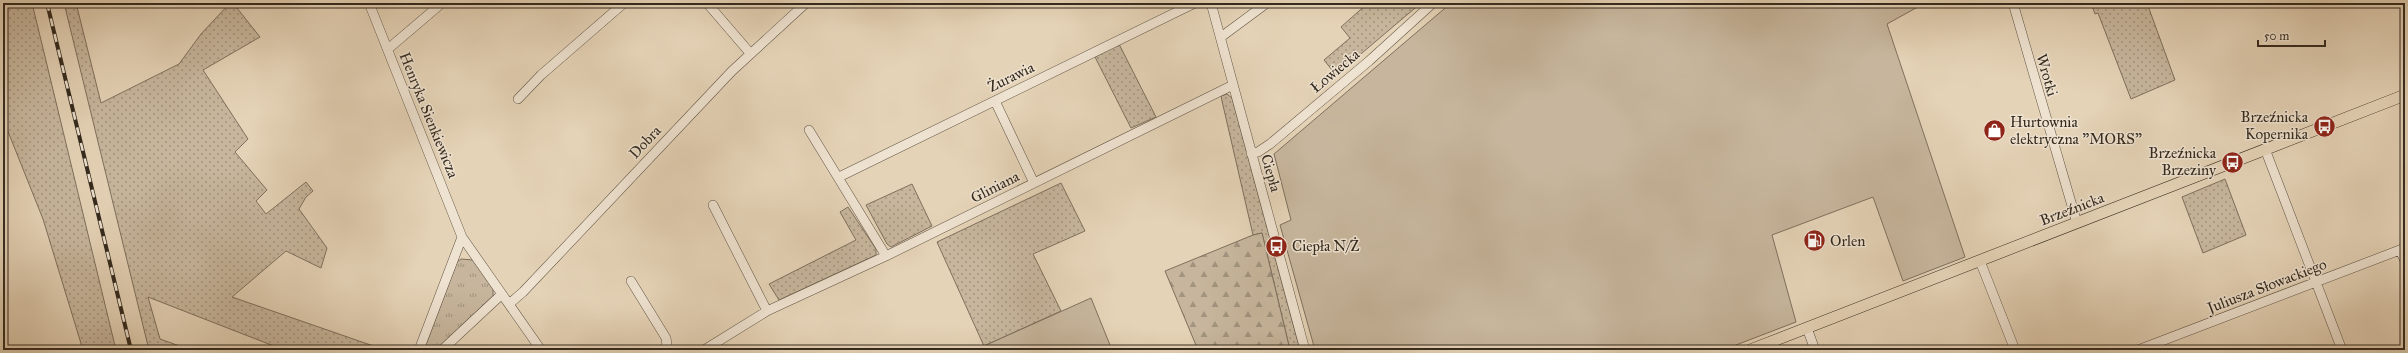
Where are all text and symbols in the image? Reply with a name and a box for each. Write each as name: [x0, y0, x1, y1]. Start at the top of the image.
scale bar: [2258, 22, 2325, 48]
text: 50 m: [2264, 29, 2289, 43]
street label: Łowiecka: [1307, 45, 1364, 97]
street label: Henryka Sienkiewicza: [396, 49, 463, 181]
street label: Wrotki: [2032, 52, 2062, 98]
street label: Żurawia: [985, 58, 1038, 96]
place label: Brzeźnicka Kopernika: [2241, 108, 2309, 143]
place label: Hurtownia elektryczna "MORS": [2010, 113, 2142, 148]
bus stop icon: Brzeźnicka Kopernika: [2311, 113, 2337, 139]
shop icon: Hurtownia elektryczna "MORS": [1982, 118, 2008, 144]
street label: Dobra: [625, 121, 665, 162]
place label: Brzeźnicka Brzeziny: [2149, 144, 2217, 179]
bus stop icon: Brzeźnicka Brzeziny: [2219, 149, 2245, 175]
street label: Ciepła: [1257, 152, 1285, 195]
street label: Gliniana: [968, 167, 1023, 207]
street label: Brzeźnicka: [2037, 188, 2107, 229]
fuel station icon: Orlen: [1801, 228, 1827, 254]
place label: Orlen: [1830, 232, 1865, 250]
bus stop icon: Ciepła N/Ż: [1264, 233, 1290, 259]
place label: Ciepła N/Ż: [1292, 237, 1360, 255]
street label: Juliusza Słowackiego: [2203, 255, 2330, 319]

